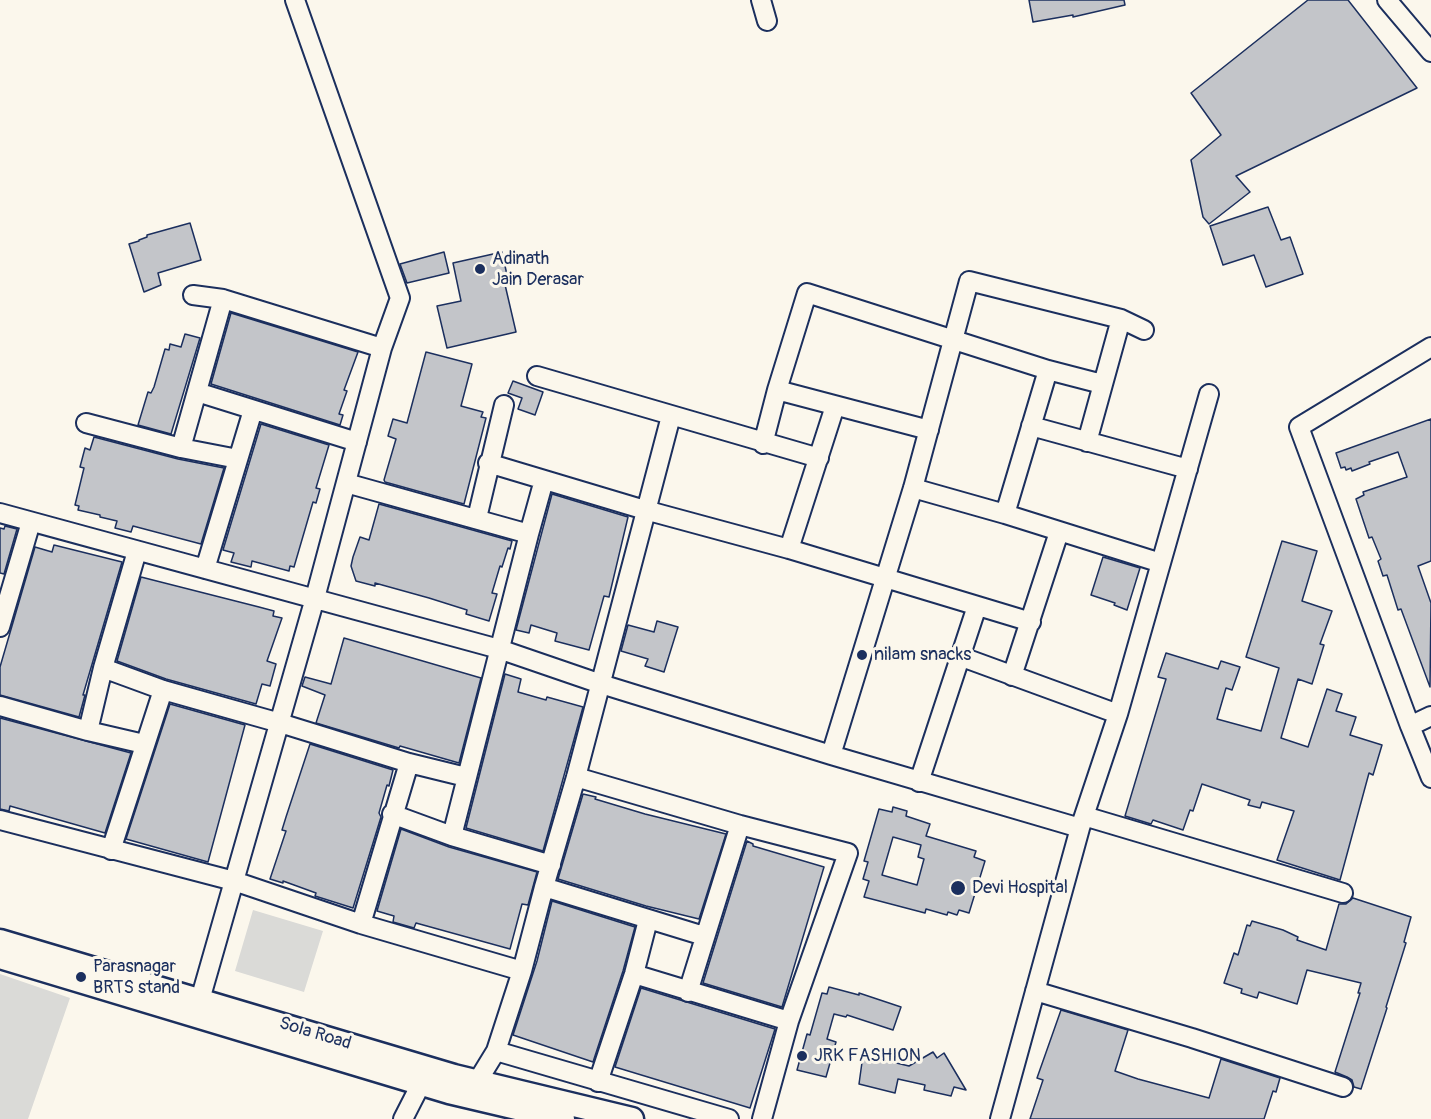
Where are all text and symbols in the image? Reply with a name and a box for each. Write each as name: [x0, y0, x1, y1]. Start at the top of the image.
place label: Adinath Jain Derasar: [492, 248, 584, 290]
marker: Adinath Jain Derasar: [473, 262, 487, 276]
place label: nilam snacks: [874, 644, 971, 666]
marker: nilam snacks: [855, 648, 869, 662]
place label: Devi Hospital: [972, 877, 1068, 899]
marker: Devi Hospital: [949, 879, 967, 897]
place label: Parasnagar BRTS stand: [93, 956, 180, 998]
marker: Parasnagar BRTS stand: [74, 970, 88, 984]
street label: Sola Road: [276, 1013, 354, 1055]
place label: JRK FASHION: [814, 1045, 921, 1067]
marker: JRK FASHION: [795, 1049, 809, 1063]

